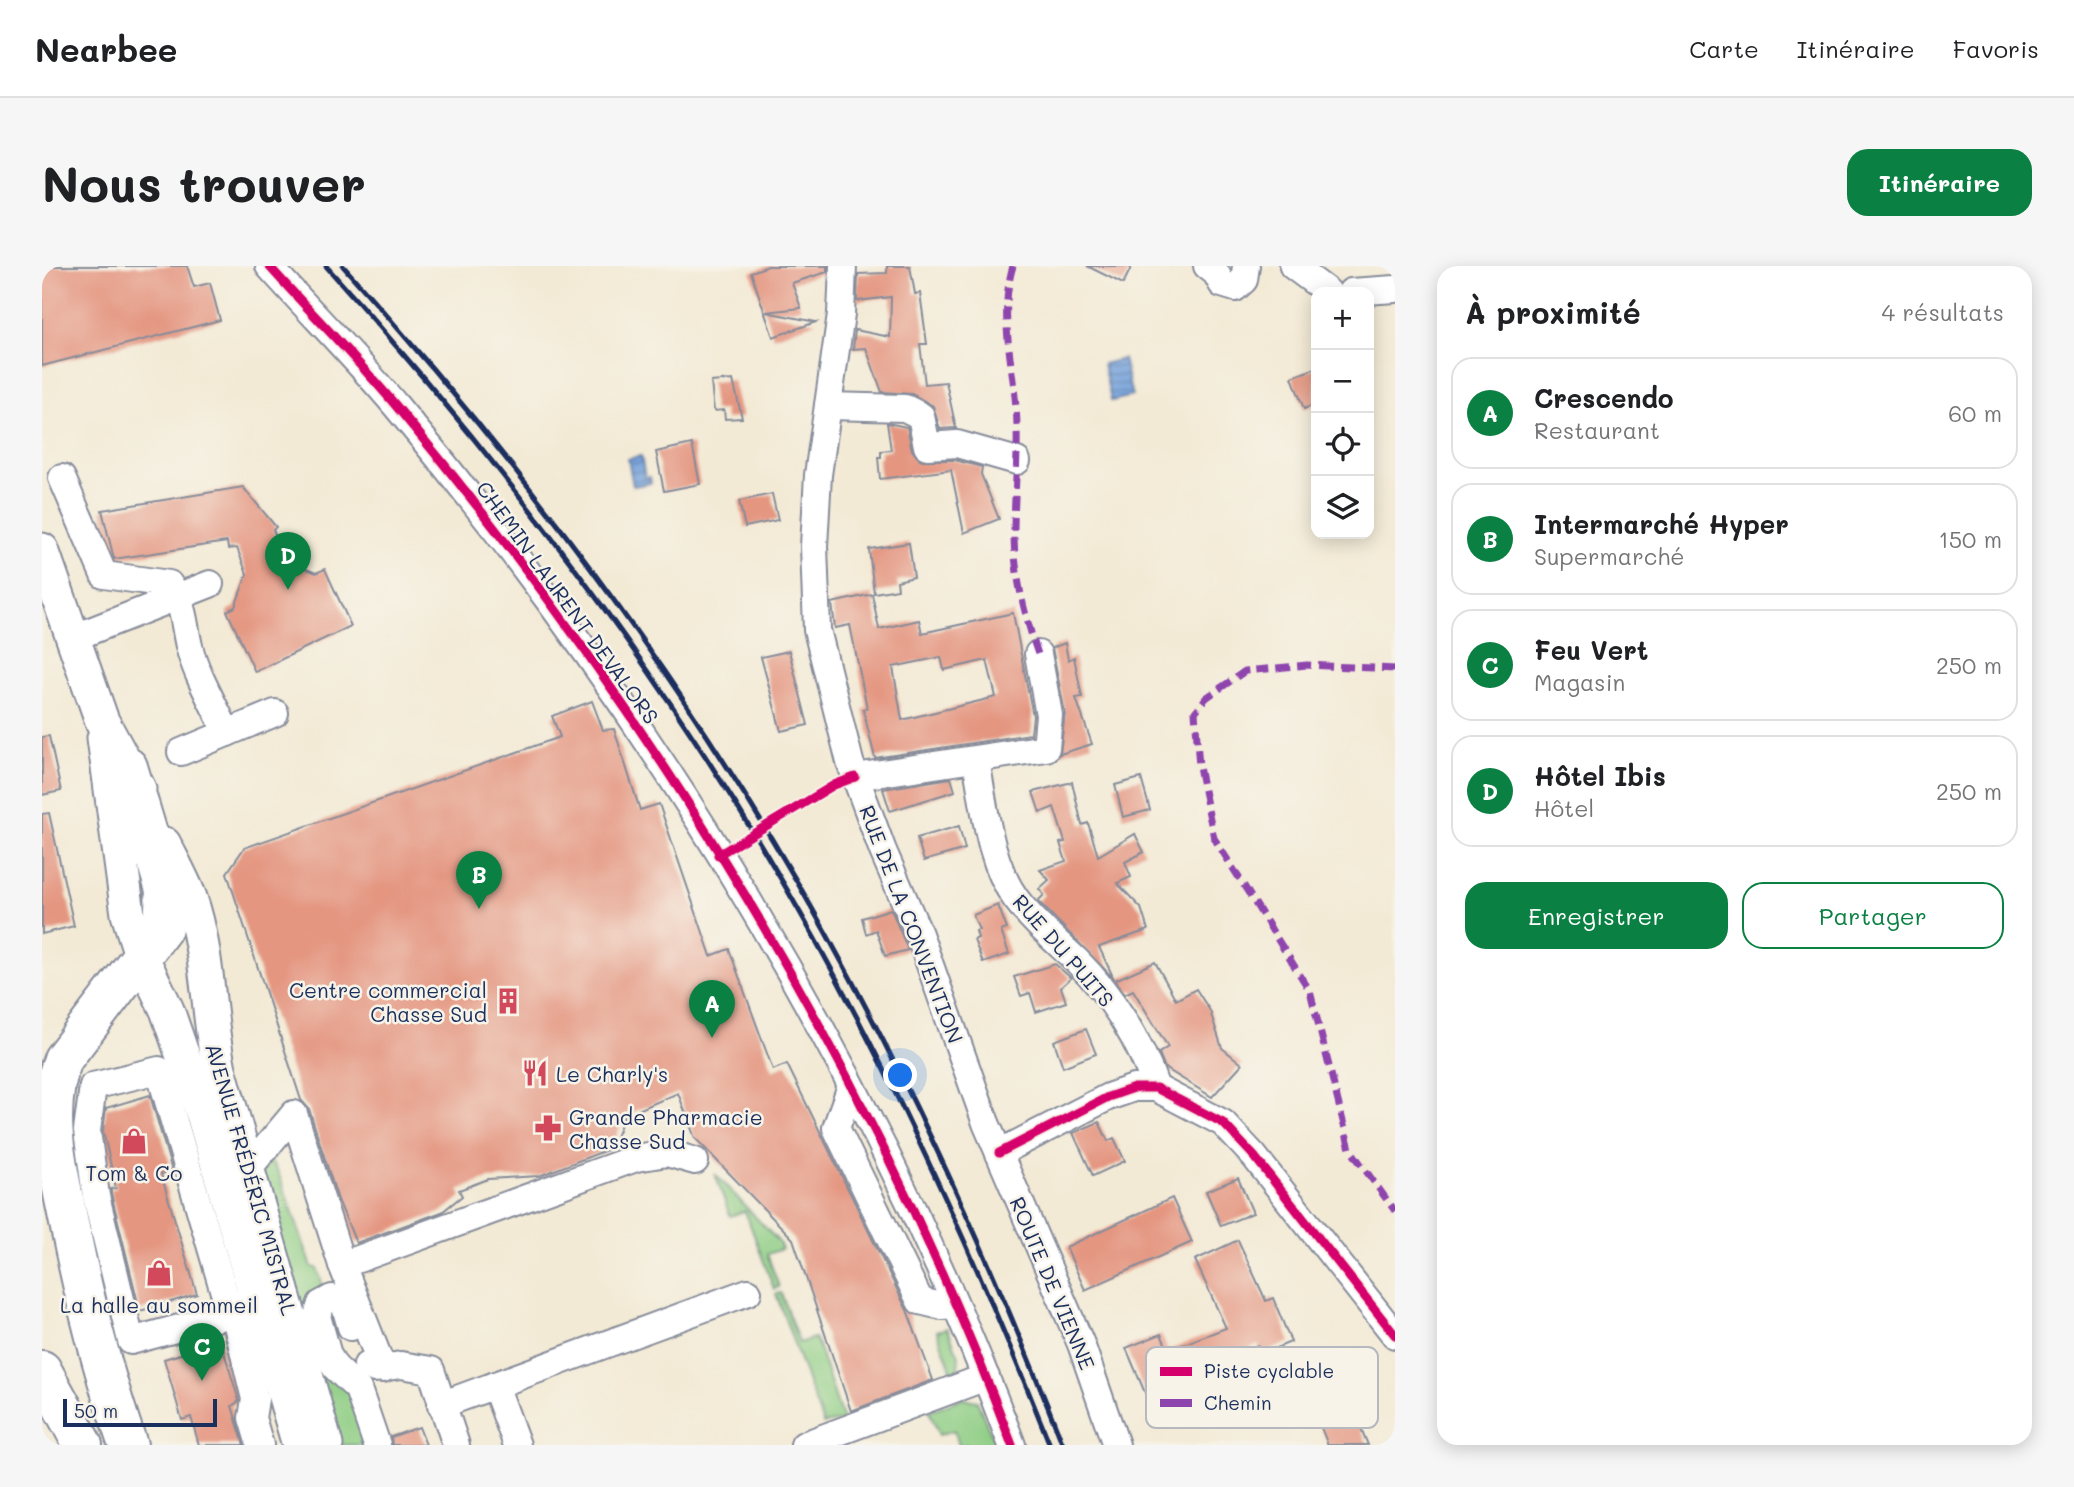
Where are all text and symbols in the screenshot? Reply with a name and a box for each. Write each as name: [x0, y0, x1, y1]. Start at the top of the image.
text: Nearbee: [35, 27, 178, 70]
text: Carte: [1689, 33, 1759, 64]
text: Itinéraire: [1797, 33, 1915, 64]
text: Favoris: [1953, 33, 2039, 64]
button: Itinéraire: [1847, 149, 2032, 216]
text: Nous trouver: [42, 151, 366, 214]
map controls: [1311, 287, 1374, 539]
button: +: [1311, 287, 1374, 350]
text: À proximité: [1465, 292, 1641, 332]
text: 4 résultats: [1882, 297, 2004, 327]
button: −: [1311, 350, 1374, 413]
text: Crescendo: [1534, 381, 1674, 415]
text: A: [1482, 398, 1498, 428]
text: 60 m: [1948, 398, 2002, 428]
button: locate: [1311, 413, 1374, 476]
text: Restaurant: [1534, 415, 1660, 445]
street label: CHEMIN LAURENT DEVALORS: [471, 475, 665, 729]
button: layers: [1311, 476, 1374, 539]
text: Intermarché Hyper: [1534, 507, 1789, 541]
text: B: [1482, 524, 1498, 554]
text: 150 m: [1938, 524, 2002, 554]
pin: D: [265, 532, 311, 590]
text: Supermarché: [1534, 541, 1684, 571]
text: Feu Vert: [1534, 633, 1648, 667]
text: C: [1481, 650, 1499, 680]
text: 250 m: [1936, 650, 2002, 680]
text: Magasin: [1534, 667, 1625, 697]
text: Hôtel Ibis: [1534, 759, 1666, 793]
text: D: [1482, 776, 1498, 806]
text: 250 m: [1936, 776, 2002, 806]
text: Hôtel: [1534, 793, 1594, 823]
street label: RUE DE LA CONVENTION: [854, 801, 970, 1047]
pin: B: [456, 851, 502, 909]
button: Enregistrer: [1465, 882, 1728, 949]
button: Partager: [1742, 882, 2004, 949]
street label: RUE DU PUITS: [1008, 888, 1120, 1012]
place label: Centre commercial Chasse Sud: [289, 976, 487, 1027]
pin: A: [689, 980, 735, 1038]
building icon: Centre commercial Chasse Sud: [493, 986, 523, 1016]
street label: AVENUE FRÉDÉRIC MISTRAL: [200, 1040, 304, 1318]
restaurant icon: Le Charly's: [520, 1058, 550, 1088]
your location: [883, 1058, 917, 1092]
place label: Le Charly's: [556, 1060, 668, 1087]
place label: Grande Pharmacie Chasse Sud: [569, 1103, 763, 1154]
pharmacy icon: Grande Pharmacie Chasse Sud: [533, 1113, 563, 1143]
shop icon: Tom & Co: [119, 1126, 149, 1156]
place label: Tom & Co: [86, 1159, 182, 1186]
street label: ROUTE DE VIENNE: [1004, 1192, 1102, 1374]
shop icon: La halle au sommeil: [144, 1258, 174, 1288]
place label: La halle au sommeil: [60, 1291, 258, 1318]
pin: C: [179, 1323, 225, 1381]
legend: [1146, 1347, 1378, 1428]
text: Piste cyclable: [1204, 1358, 1334, 1383]
text: Chemin: [1204, 1390, 1272, 1415]
scale bar: [63, 1396, 217, 1428]
text: 50 m: [74, 1398, 118, 1423]

